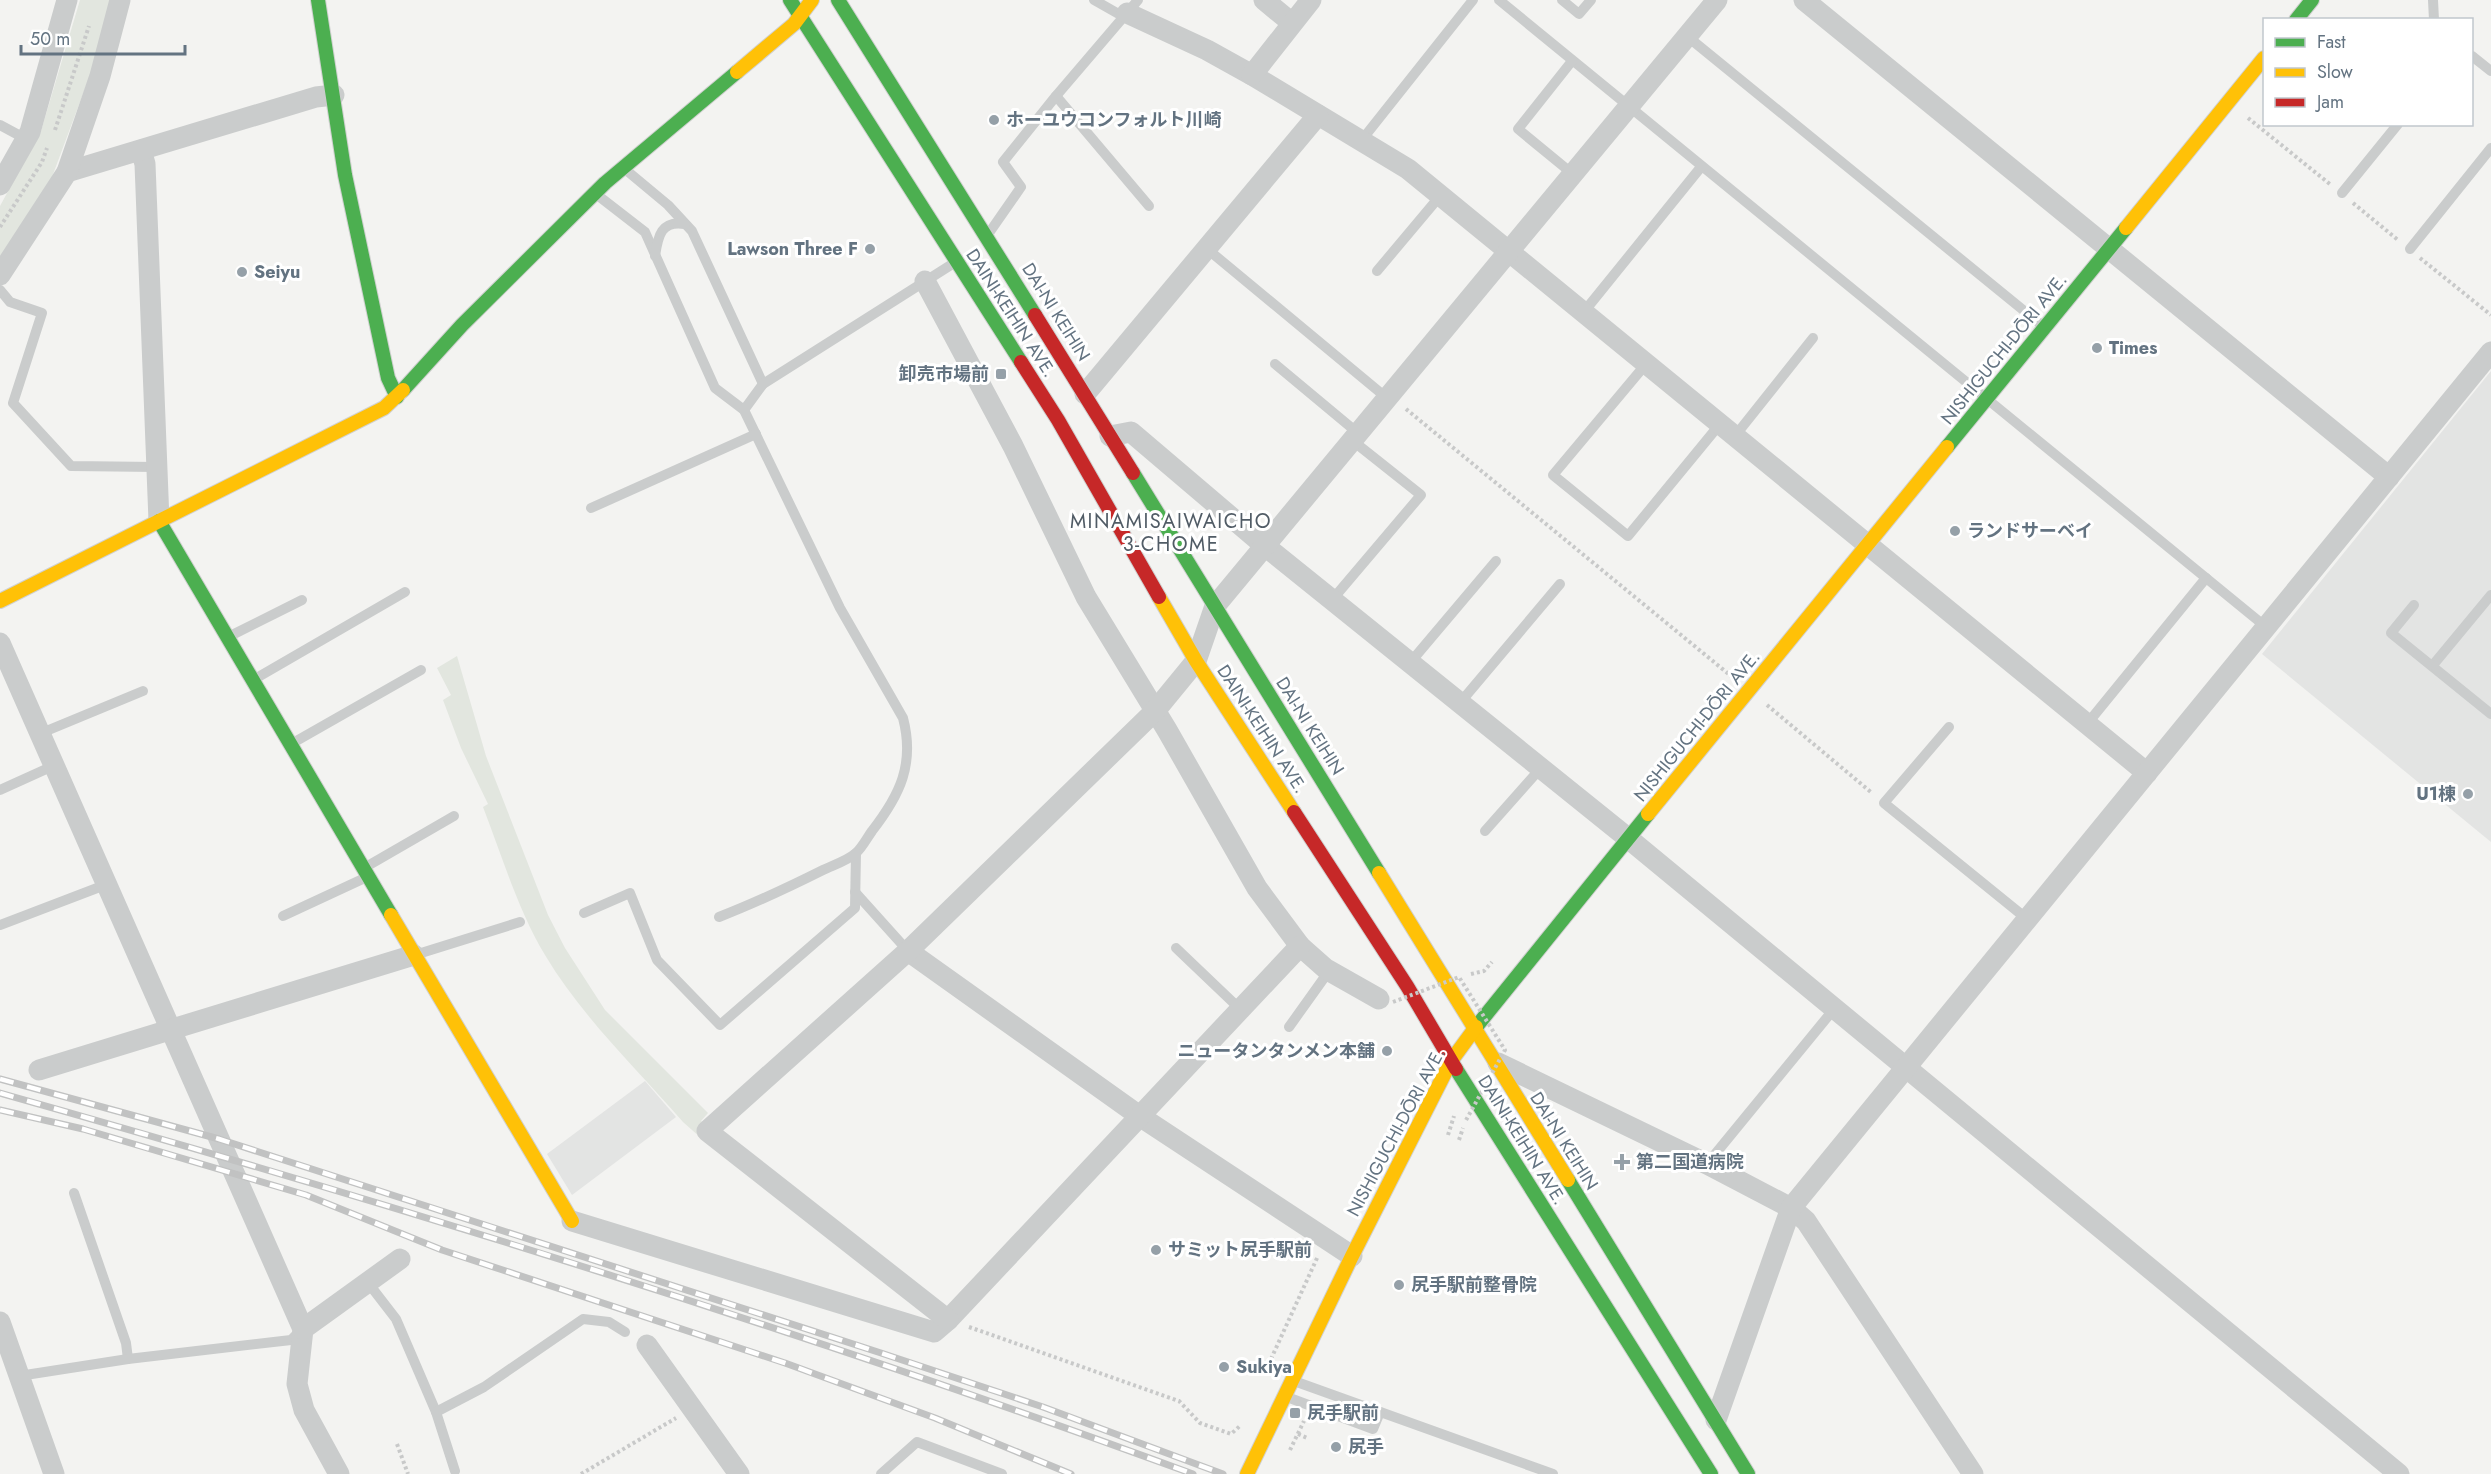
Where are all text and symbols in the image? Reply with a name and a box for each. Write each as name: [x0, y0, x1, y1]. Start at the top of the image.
scale bar: [21, 18, 184, 56]
legend: [2263, 18, 2473, 126]
text: 50 m: [30, 26, 70, 52]
text: Fast: [2317, 29, 2346, 55]
text: Slow: [2317, 59, 2354, 85]
text: Jam: [2315, 89, 2344, 115]
place label: ホーユウコンフォルト川崎: [1006, 107, 1221, 133]
marker: ホーユウコンフォルト川崎: [987, 113, 1001, 127]
place label: Lawson Three F: [727, 236, 858, 262]
marker: Lawson Three F: [863, 242, 877, 256]
street label: DAINI-KEIHIN AVE.: [960, 244, 1062, 382]
street label: DAI-NI KEIHIN: [1015, 258, 1097, 366]
place label: Seiyu: [254, 259, 300, 285]
marker: Seiyu: [235, 265, 249, 279]
street label: NISHIGUCHI-DŌRI AVE.: [1935, 268, 2073, 430]
place label: Times: [2109, 335, 2157, 361]
marker: Times: [2090, 341, 2104, 355]
place label: 卸売市場前: [899, 361, 989, 387]
marker: 卸売市場前: [994, 367, 1008, 381]
district label: MINAMISAIWAICHO 3-CHOME: [1070, 507, 1272, 559]
place label: ランドサーベイ: [1967, 518, 2093, 544]
marker: ランドサーベイ: [1948, 524, 1962, 538]
street label: NISHIGUCHI-DŌRI AVE.: [1628, 645, 1766, 807]
street label: DAINI-KEIHIN AVE.: [1211, 660, 1313, 798]
street label: DAI-NI KEIHIN: [1269, 672, 1351, 780]
place label: U1棟: [2416, 781, 2456, 807]
marker: U1棟: [2461, 787, 2475, 801]
place label: ニュータンタンメン本舗: [1178, 1038, 1375, 1064]
street label: NISHIGUCHI-DŌRI AVE.: [1340, 1043, 1452, 1221]
marker: ニュータンタンメン本舗: [1380, 1044, 1394, 1058]
street label: DAINI-KEIHIN AVE.: [1472, 1070, 1572, 1210]
street label: DAI-NI KEIHIN: [1523, 1087, 1605, 1195]
place label: 第二国道病院: [1636, 1149, 1744, 1175]
marker: 第二国道病院: [1613, 1153, 1631, 1171]
place label: サミット尻手駅前: [1168, 1237, 1312, 1263]
marker: サミット尻手駅前: [1149, 1243, 1163, 1257]
place label: 尻手駅前整骨院: [1411, 1272, 1537, 1298]
marker: 尻手駅前整骨院: [1392, 1278, 1406, 1292]
place label: Sukiya: [1236, 1354, 1292, 1380]
marker: Sukiya: [1217, 1360, 1231, 1374]
place label: 尻手駅前: [1307, 1400, 1379, 1426]
marker: 尻手駅前: [1288, 1406, 1302, 1420]
place label: 尻手: [1348, 1434, 1384, 1460]
marker: 尻手: [1329, 1440, 1343, 1454]

